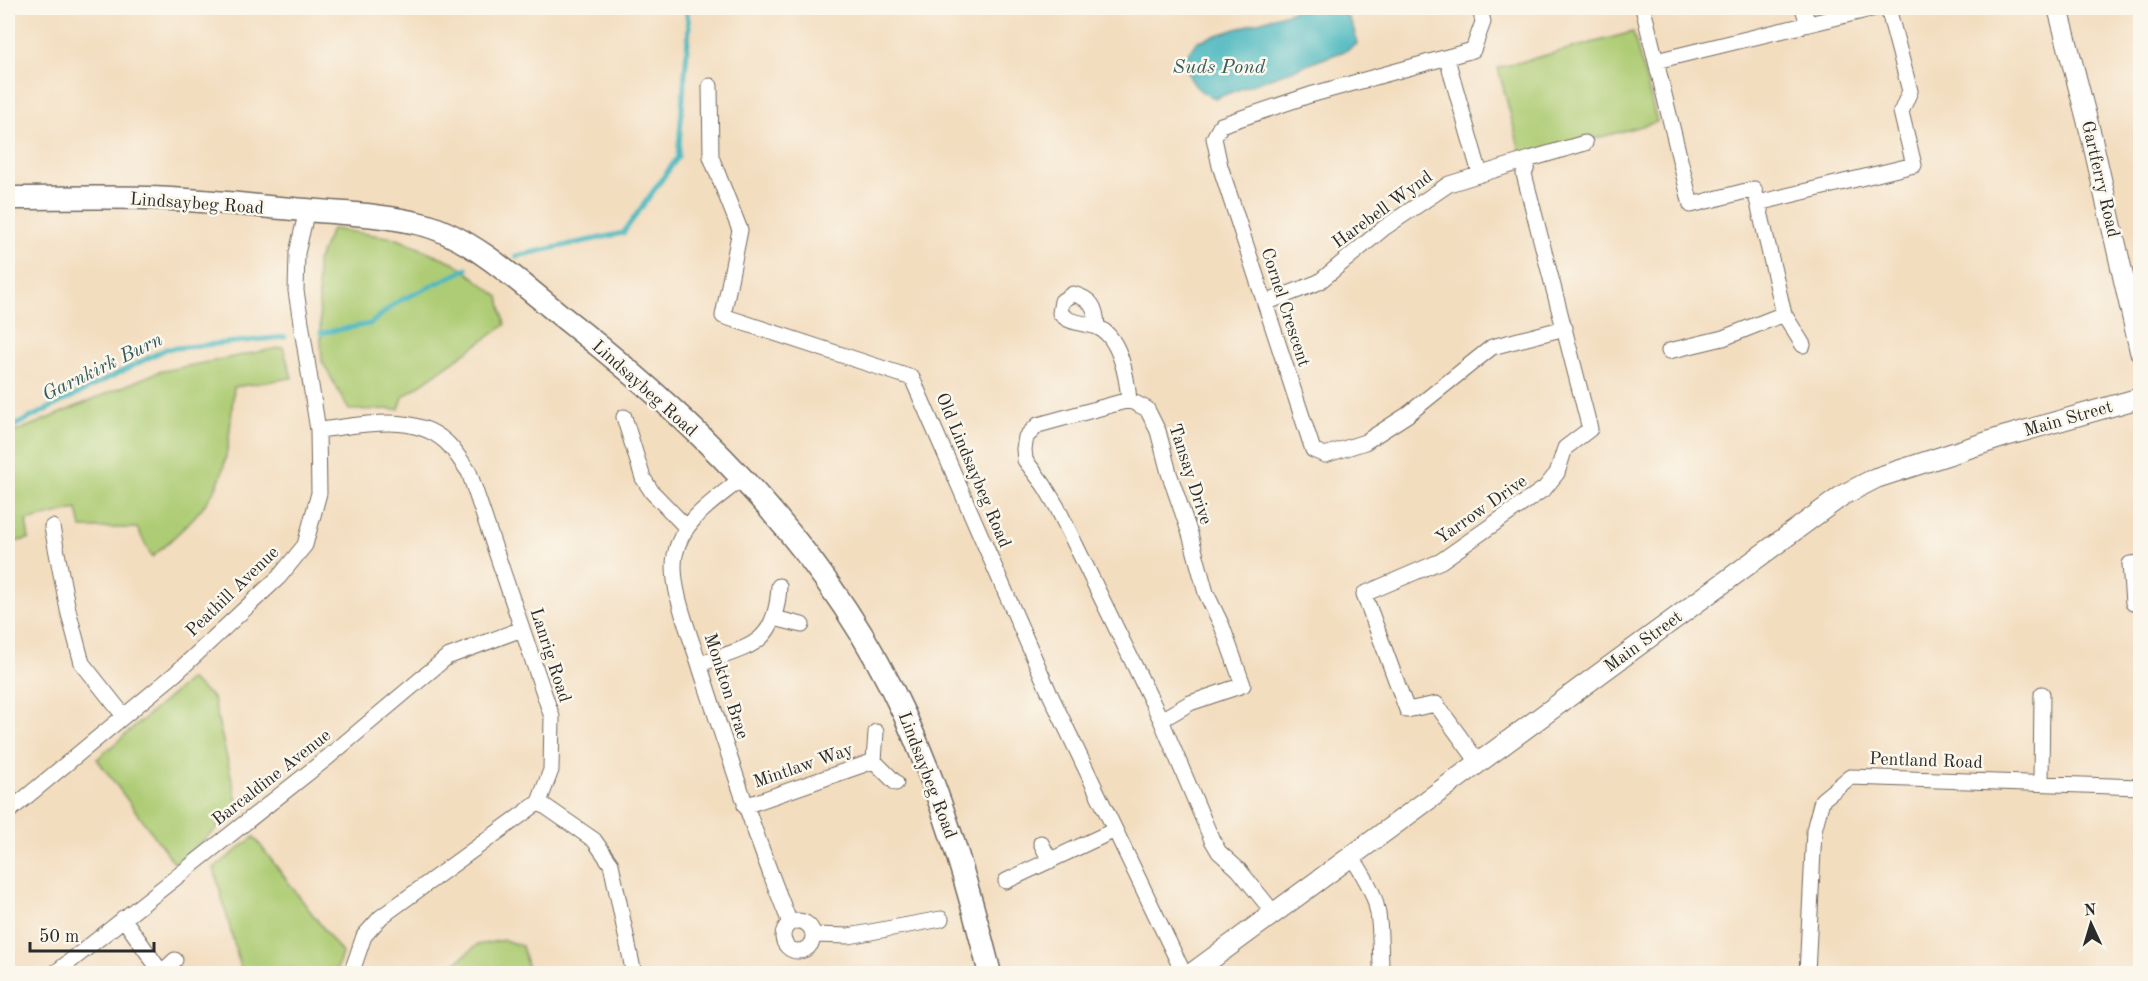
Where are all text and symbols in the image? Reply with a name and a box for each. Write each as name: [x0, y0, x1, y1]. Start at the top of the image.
water label: Suds Pond: [1173, 58, 1266, 78]
street label: Gartferry Road: [2078, 119, 2122, 239]
street label: Harebell Wynd: [1329, 168, 1436, 252]
street label: Lindsaybeg Road: [129, 190, 265, 218]
street label: Cornel Crescent: [1257, 246, 1313, 369]
water label: Garnkirk Burn: [39, 330, 166, 406]
street label: Lindsaybeg Road: [588, 337, 700, 440]
street label: Old Lindsaybeg Road: [932, 390, 1014, 550]
street label: Main Street: [2022, 398, 2115, 440]
street label: Tansay Drive: [1165, 422, 1215, 527]
street label: Yarrow Drive: [1433, 472, 1530, 548]
street label: Peathill Avenue: [183, 543, 283, 640]
street label: Lanrig Road: [526, 606, 574, 705]
street label: Main Street: [1601, 608, 1686, 676]
street label: Monkton Brae: [700, 631, 752, 741]
street label: Lindsaybeg Road: [895, 709, 960, 841]
street label: Barcaldine Avenue: [209, 726, 334, 829]
street label: Mintlaw Way: [751, 740, 856, 791]
street label: Pentland Road: [1869, 750, 1983, 772]
north arrow: [2061, 894, 2121, 954]
text: N: [2083, 903, 2098, 919]
scale bar: [30, 915, 154, 953]
text: 50 m: [39, 928, 79, 946]

